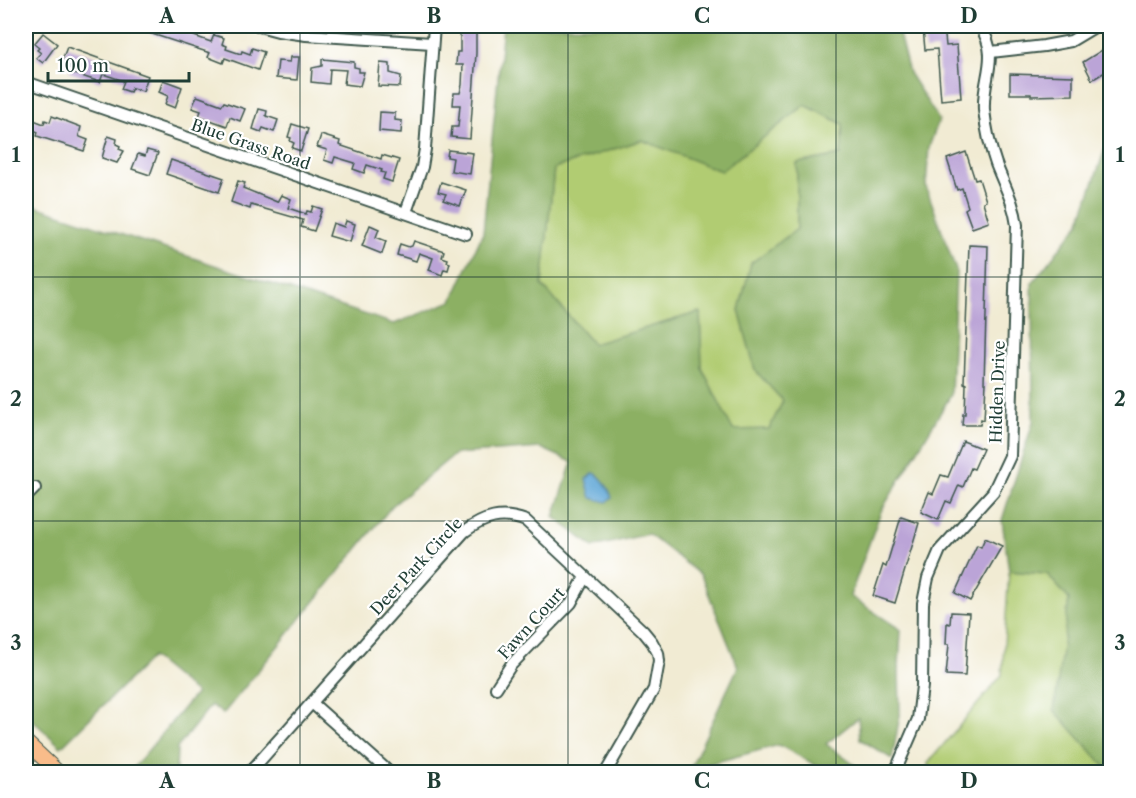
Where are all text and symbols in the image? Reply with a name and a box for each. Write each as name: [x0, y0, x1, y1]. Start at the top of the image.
text: A: [158, 4, 175, 28]
text: B: [427, 4, 442, 28]
text: C: [694, 4, 710, 28]
text: D: [960, 4, 978, 28]
scale bar: [48, 45, 189, 83]
text: 100 m: [57, 55, 109, 77]
street label: Blue Grass Road: [189, 114, 313, 174]
text: 1: [12, 143, 21, 167]
text: 1: [1116, 143, 1125, 167]
street label: Hidden Drive: [985, 340, 1009, 444]
text: 2: [10, 387, 22, 411]
text: 2: [1114, 387, 1126, 411]
street label: Deer Park Circle: [366, 513, 466, 619]
street label: Fawn Court: [494, 583, 569, 663]
text: 3: [10, 631, 22, 655]
text: 3: [1114, 631, 1126, 655]
text: A: [158, 769, 175, 793]
text: B: [427, 769, 442, 793]
text: C: [694, 769, 710, 793]
text: D: [960, 769, 978, 793]

